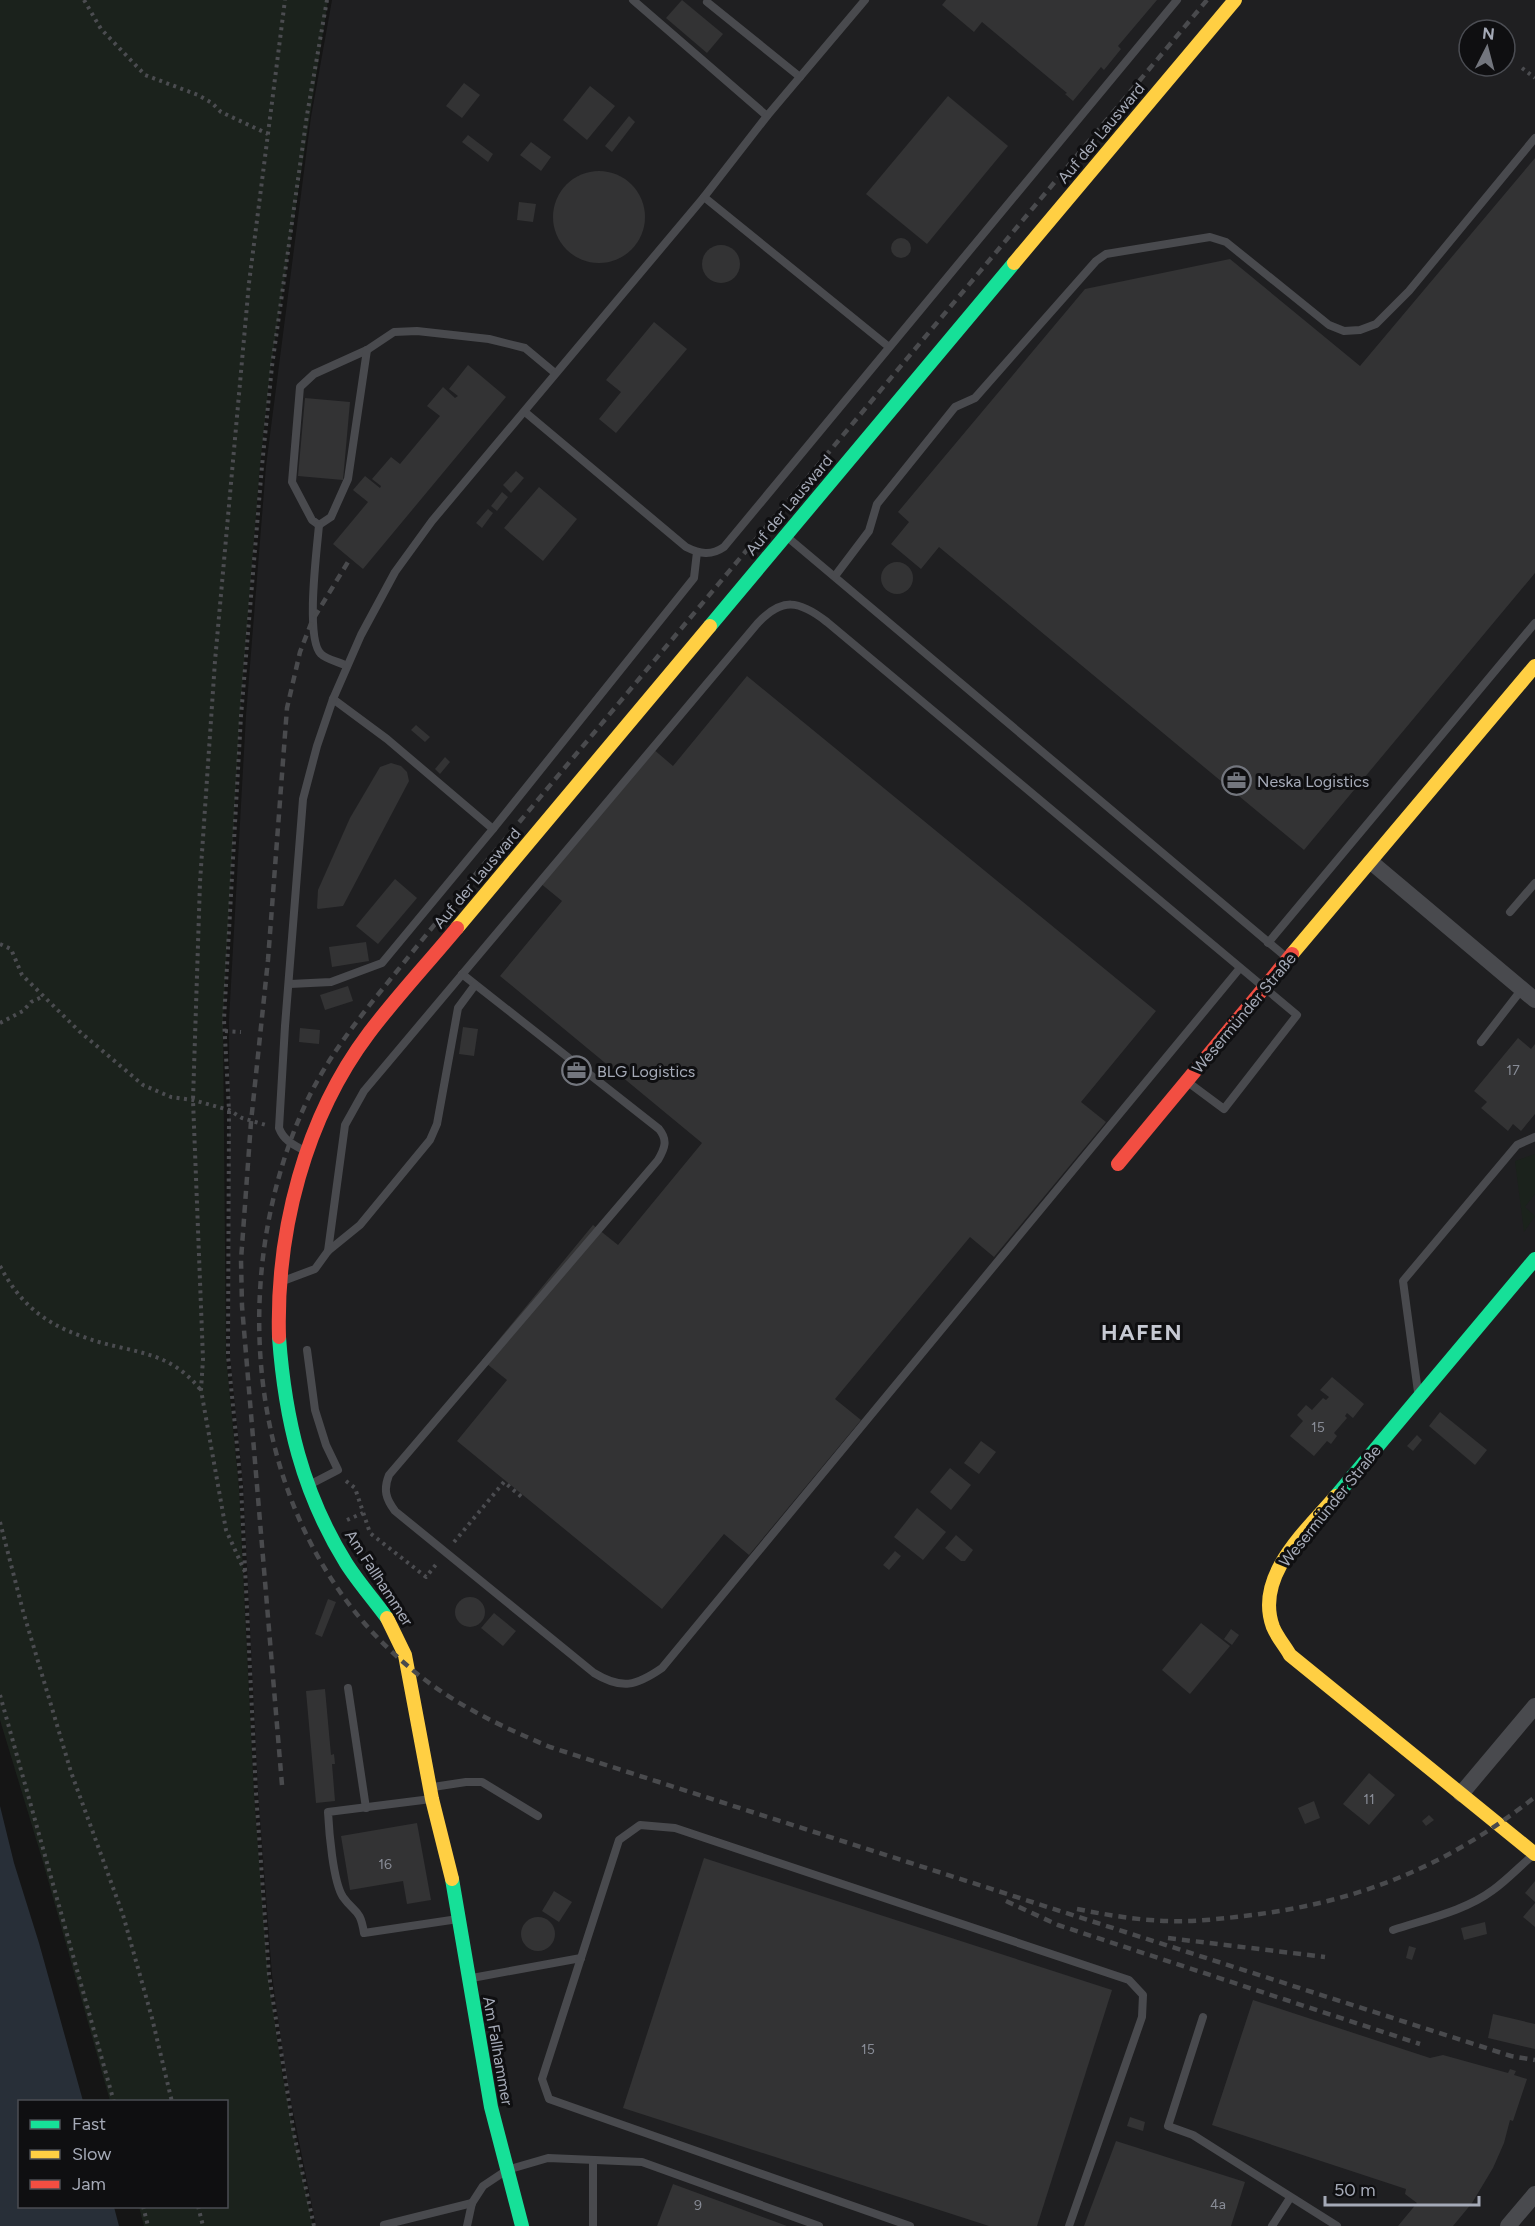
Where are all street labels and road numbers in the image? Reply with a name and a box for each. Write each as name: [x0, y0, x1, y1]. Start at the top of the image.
street label: Auf der Lausward: [1053, 79, 1149, 187]
street label: Auf der Lausward: [741, 451, 837, 559]
street label: Auf der Lausward: [429, 824, 525, 932]
street label: Wesermünder Straße: [1188, 949, 1300, 1077]
street label: Wesermünder Straße: [1275, 1441, 1385, 1571]
street label: Am Fallhammer: [341, 1526, 417, 1630]
street label: Am Fallhammer: [479, 1995, 517, 2108]

